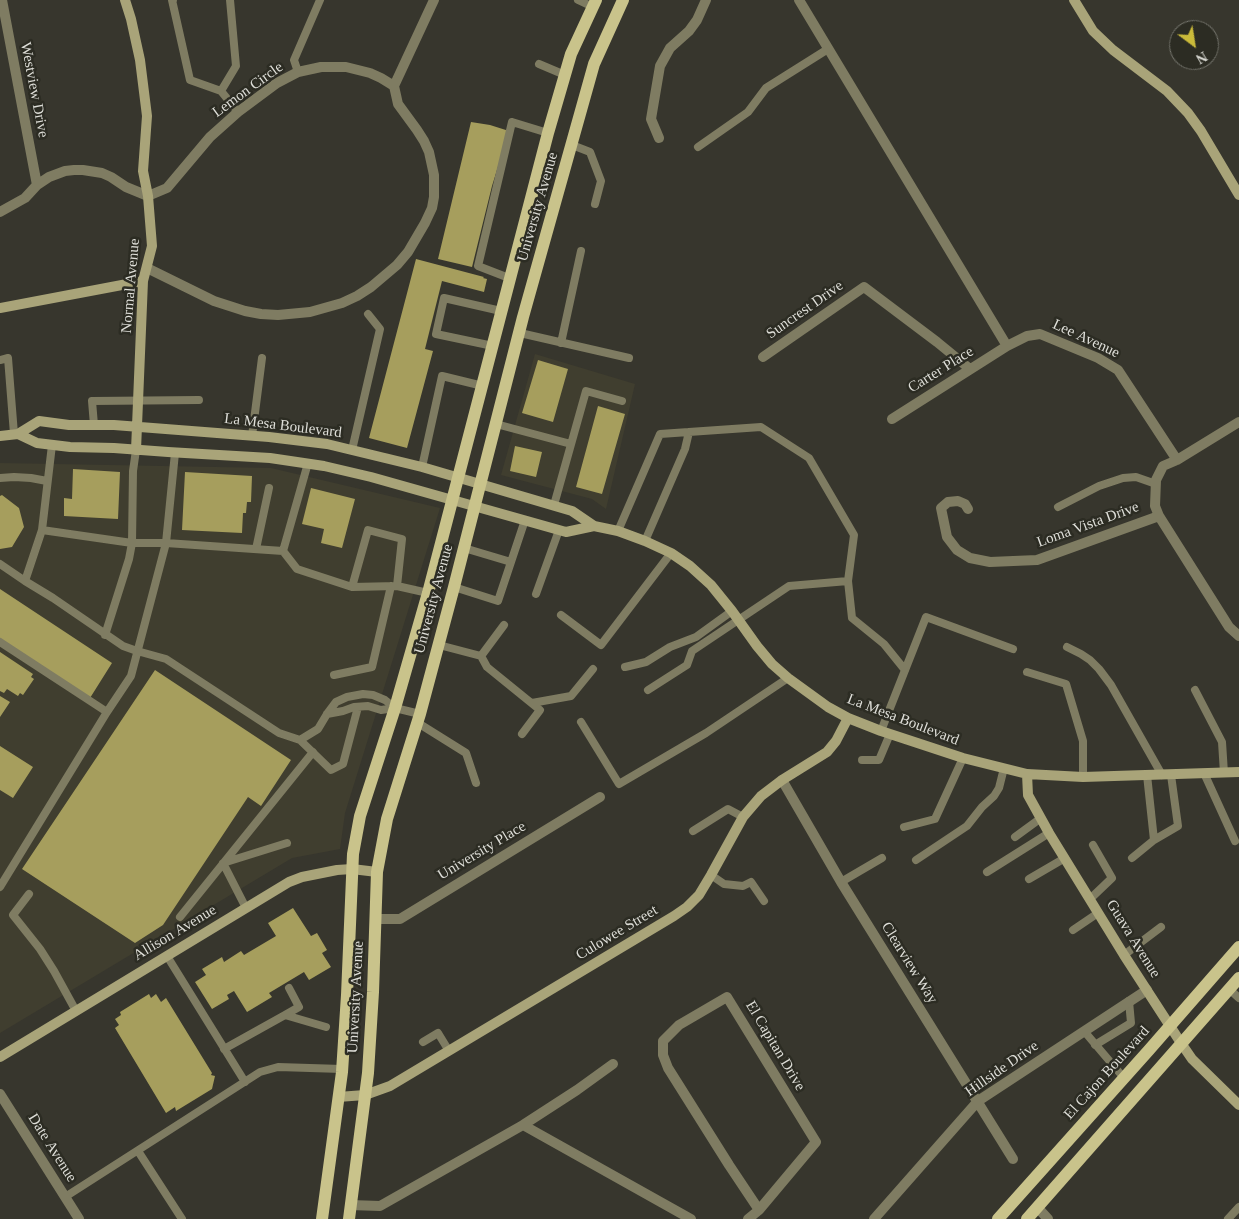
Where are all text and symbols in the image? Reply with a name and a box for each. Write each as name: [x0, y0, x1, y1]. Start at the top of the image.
north arrow: [1169, 20, 1219, 70]
street label: Westview Drive: [16, 41, 52, 139]
text: N: [1193, 48, 1210, 66]
street label: Lemon Circle: [209, 58, 287, 122]
street label: University Avenue: [514, 150, 562, 264]
street label: Normal Avenue: [118, 238, 144, 334]
street label: Suncrest Drive: [763, 277, 847, 343]
street label: Lee Avenue: [1050, 316, 1122, 362]
street label: Carter Place: [905, 343, 977, 397]
street label: La Mesa Boulevard: [223, 410, 343, 442]
street label: Loma Vista Drive: [1034, 498, 1142, 552]
street label: University Avenue: [411, 542, 457, 656]
street label: La Mesa Boulevard: [845, 690, 961, 750]
street label: University Place: [435, 818, 529, 884]
street label: Guava Avenue: [1102, 897, 1164, 981]
street label: Allison Avenue: [130, 901, 220, 965]
street label: Culowee Street: [573, 902, 661, 964]
street label: Clearview Way: [877, 919, 941, 1007]
street label: University Avenue: [344, 940, 368, 1054]
street label: El Capitan Drive: [741, 998, 809, 1094]
street label: El Cajon Boulevard: [1060, 1023, 1154, 1123]
street label: Hillside Drive: [962, 1037, 1042, 1101]
street label: Date Avenue: [24, 1110, 80, 1186]

